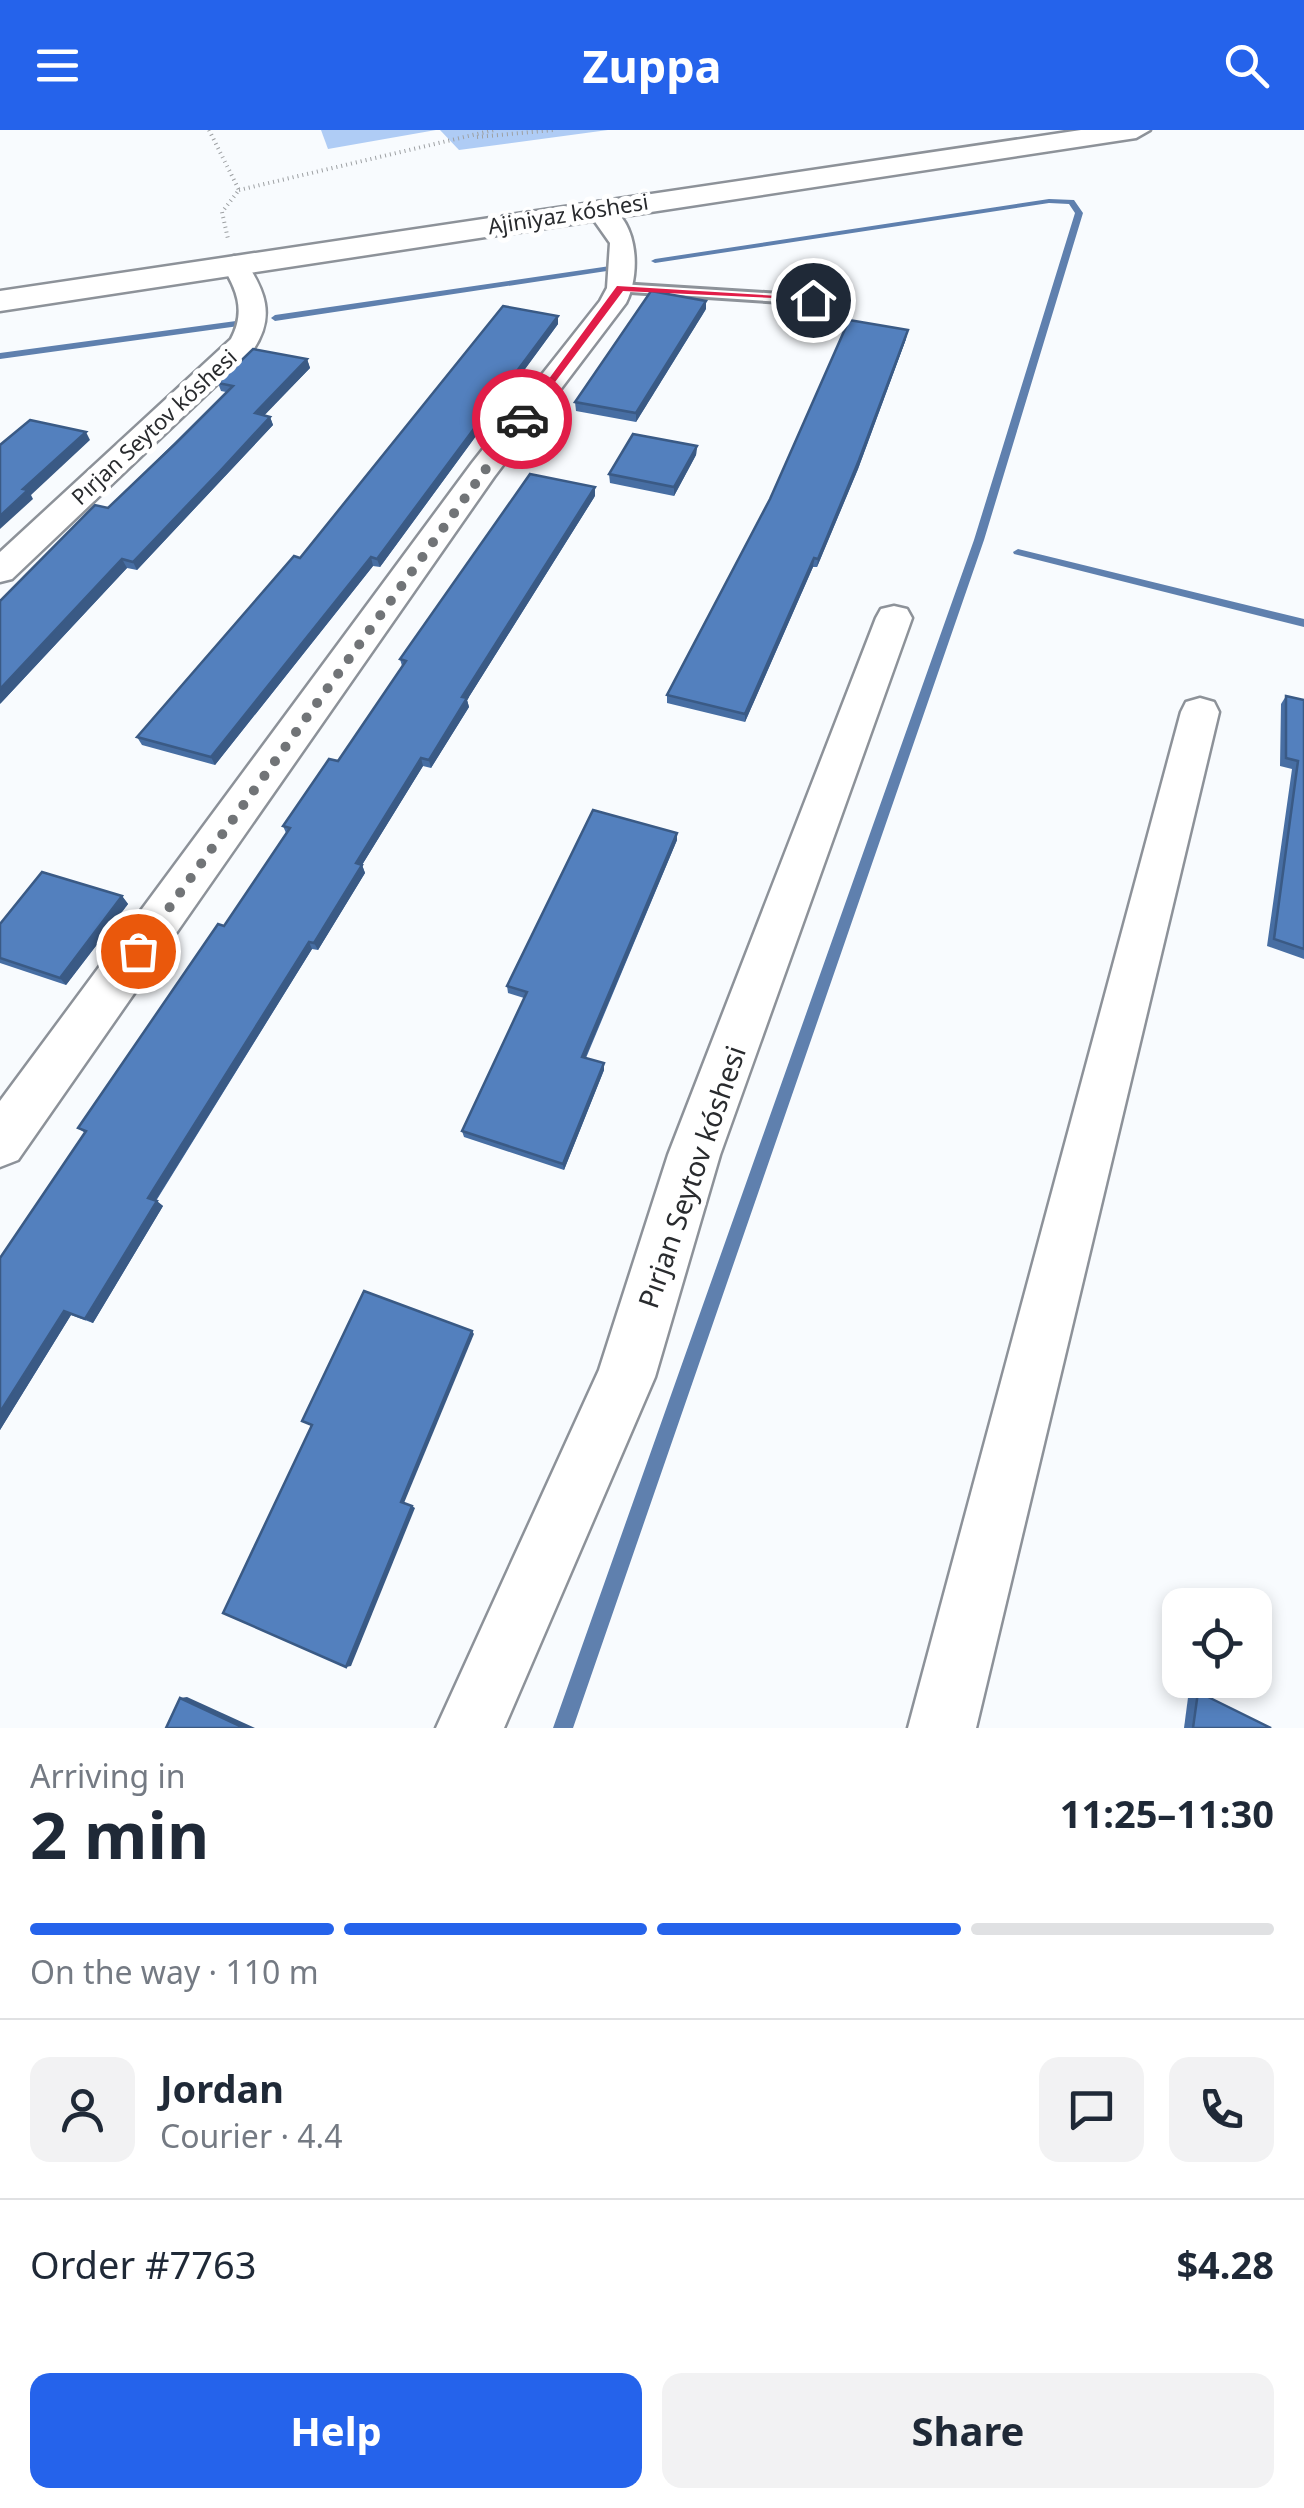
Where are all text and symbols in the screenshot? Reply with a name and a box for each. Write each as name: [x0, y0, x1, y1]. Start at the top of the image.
text: Zuppa: [582, 35, 722, 96]
icon: menu: [30, 38, 85, 93]
icon: search: [1219, 38, 1274, 93]
street label: Ajiniyaz kóshesi: [485, 186, 650, 241]
pin: [771, 258, 856, 343]
icon: home: [786, 273, 841, 328]
street label: Pırjan Seytov kóshesi: [64, 342, 243, 511]
courier: [472, 369, 572, 469]
icon: car: [495, 392, 550, 447]
pin: [96, 909, 181, 994]
icon: bag: [111, 924, 166, 979]
street label: Pırjan Seytov kóshesi: [628, 1040, 754, 1313]
map controls: [1162, 1588, 1272, 1698]
button: locate: [1162, 1588, 1272, 1698]
text: Arriving in: [30, 1754, 185, 1797]
text: 11:25–11:30: [1060, 1787, 1274, 1839]
text: 2 min: [30, 1790, 209, 1878]
text: On the way · 110 m: [30, 1950, 319, 1993]
button: person: [30, 2057, 135, 2162]
button: chat: [1039, 2057, 1144, 2162]
button: phone: [1169, 2057, 1274, 2162]
text: Jordan: [160, 2062, 284, 2114]
text: Courier · 4.4: [160, 2114, 343, 2157]
text: Order #7763: [30, 2238, 256, 2290]
text: $4.28: [1176, 2238, 1274, 2290]
button: Help: [30, 2373, 642, 2488]
button: Share: [662, 2373, 1274, 2488]

